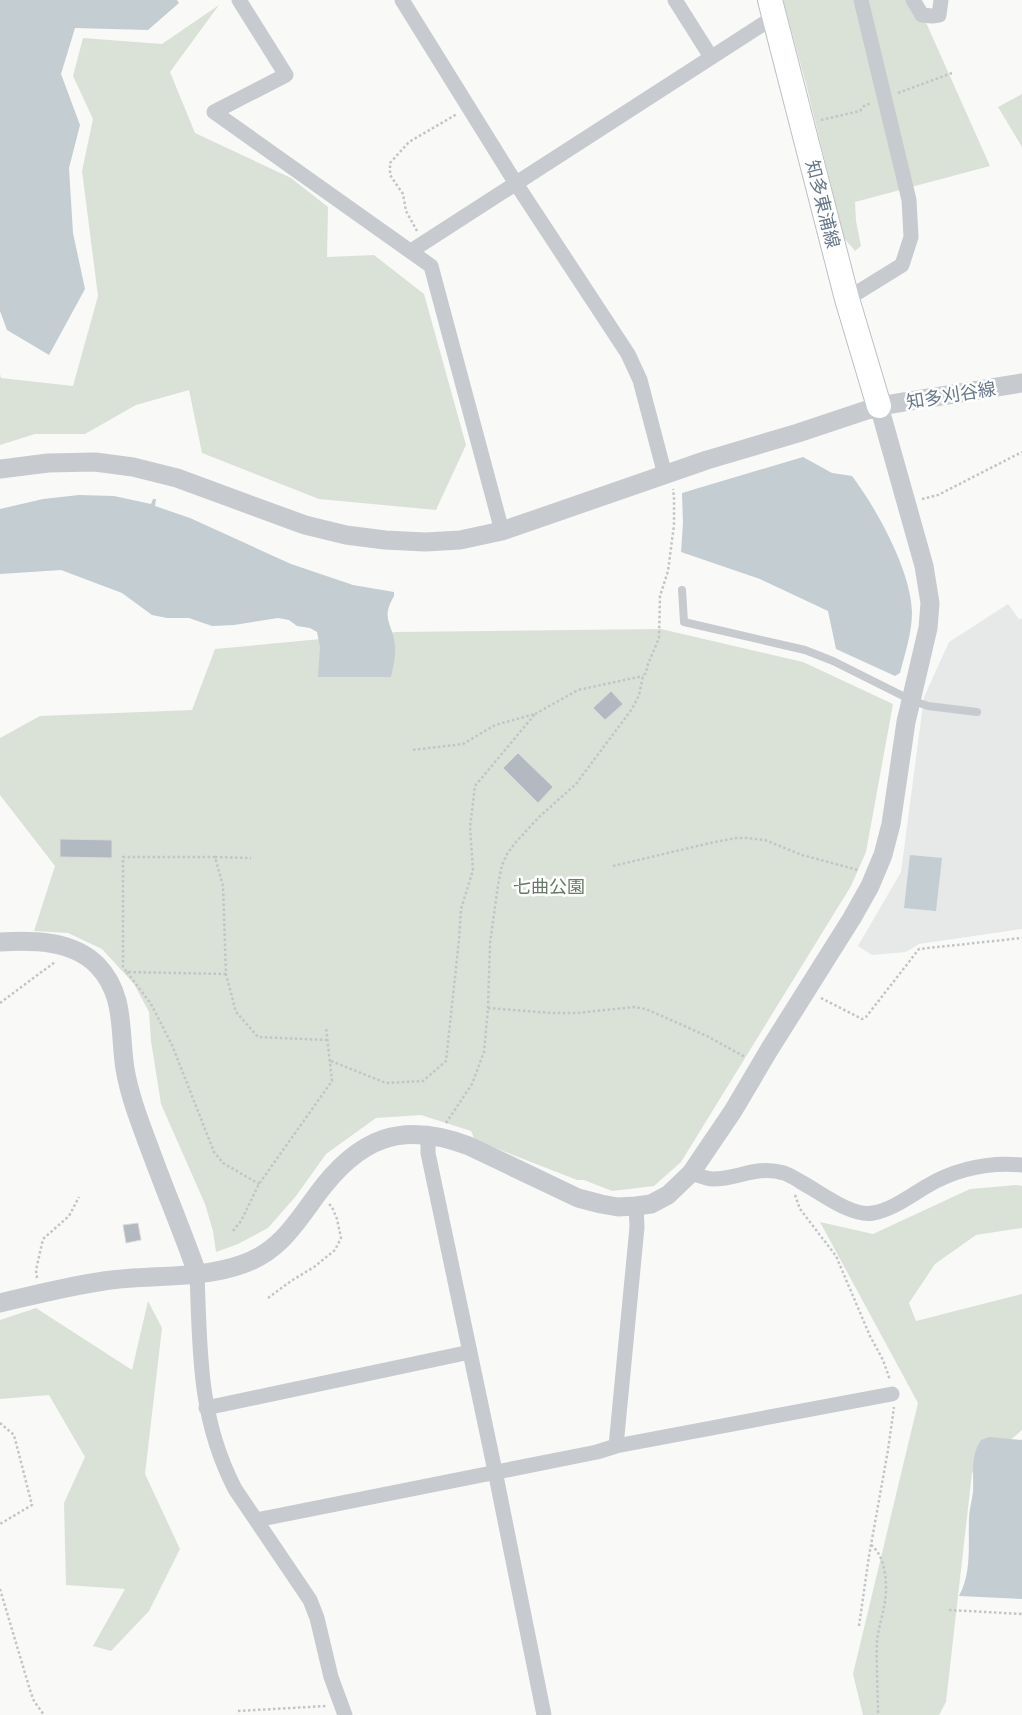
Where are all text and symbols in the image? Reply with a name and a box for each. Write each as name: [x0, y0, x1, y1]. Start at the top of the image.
street label: 知多東浦線: [801, 158, 845, 250]
street label: 知多刈谷線: [905, 377, 997, 413]
park label: 七曲公園: [513, 875, 585, 898]

